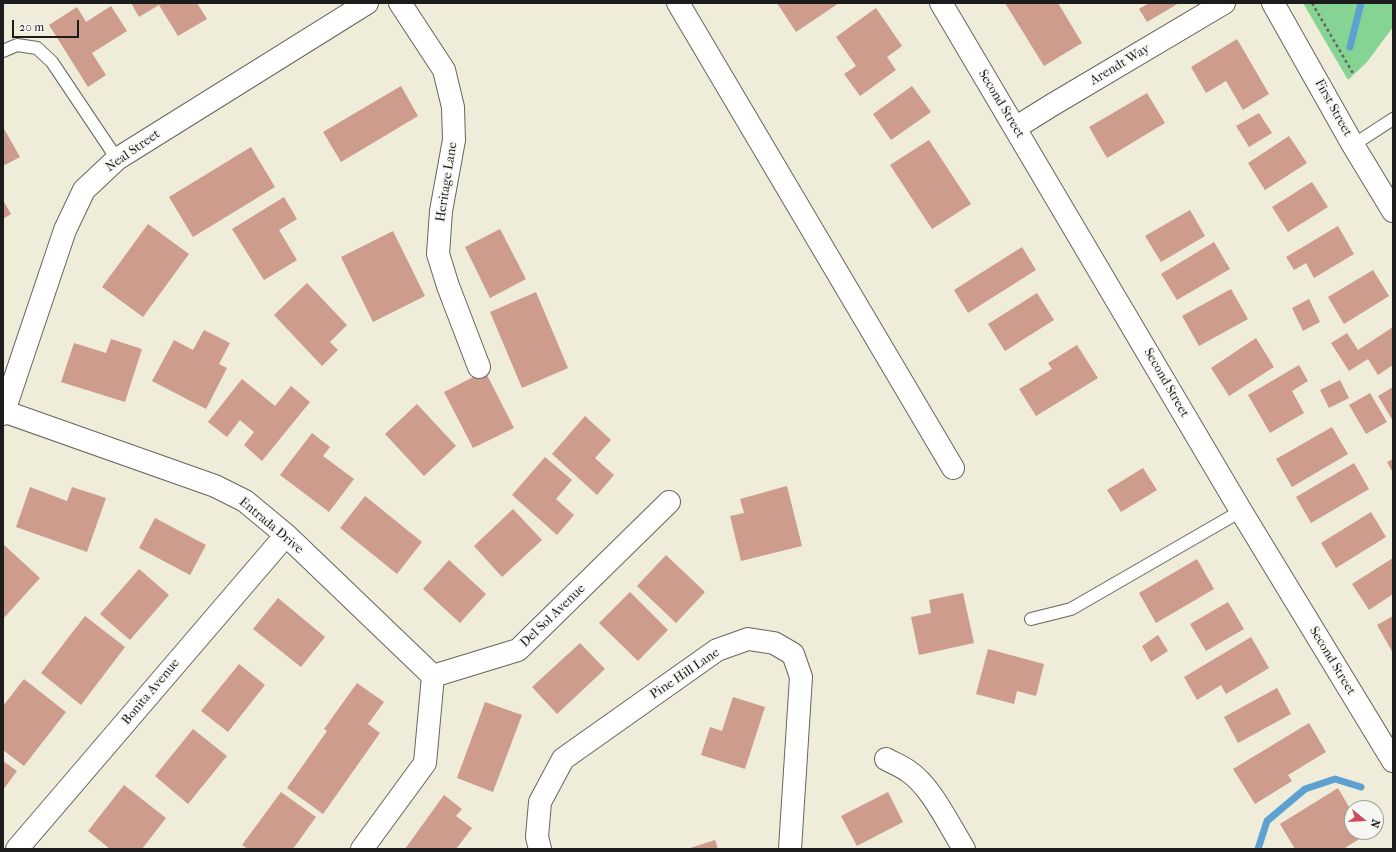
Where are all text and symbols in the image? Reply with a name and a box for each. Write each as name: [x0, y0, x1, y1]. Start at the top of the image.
scale bar: [14, 12, 81, 38]
text: 20 m: [19, 20, 44, 34]
street label: Arendt Way: [1087, 41, 1153, 89]
street label: Second Street: [974, 67, 1028, 141]
street label: First Street: [1311, 77, 1355, 139]
street label: Neal Street: [103, 127, 163, 175]
street label: Heritage Lane: [433, 141, 461, 223]
street label: Second Street: [1140, 346, 1192, 420]
street label: Entrada Drive: [236, 495, 306, 557]
street label: Del Sol Avenue: [517, 581, 589, 651]
street label: Second Street: [1305, 624, 1359, 698]
street label: Pine Hill Lane: [647, 645, 723, 703]
street label: Bonita Avenue: [119, 656, 183, 728]
north arrow: [1344, 800, 1384, 840]
text: N: [1367, 818, 1382, 830]

